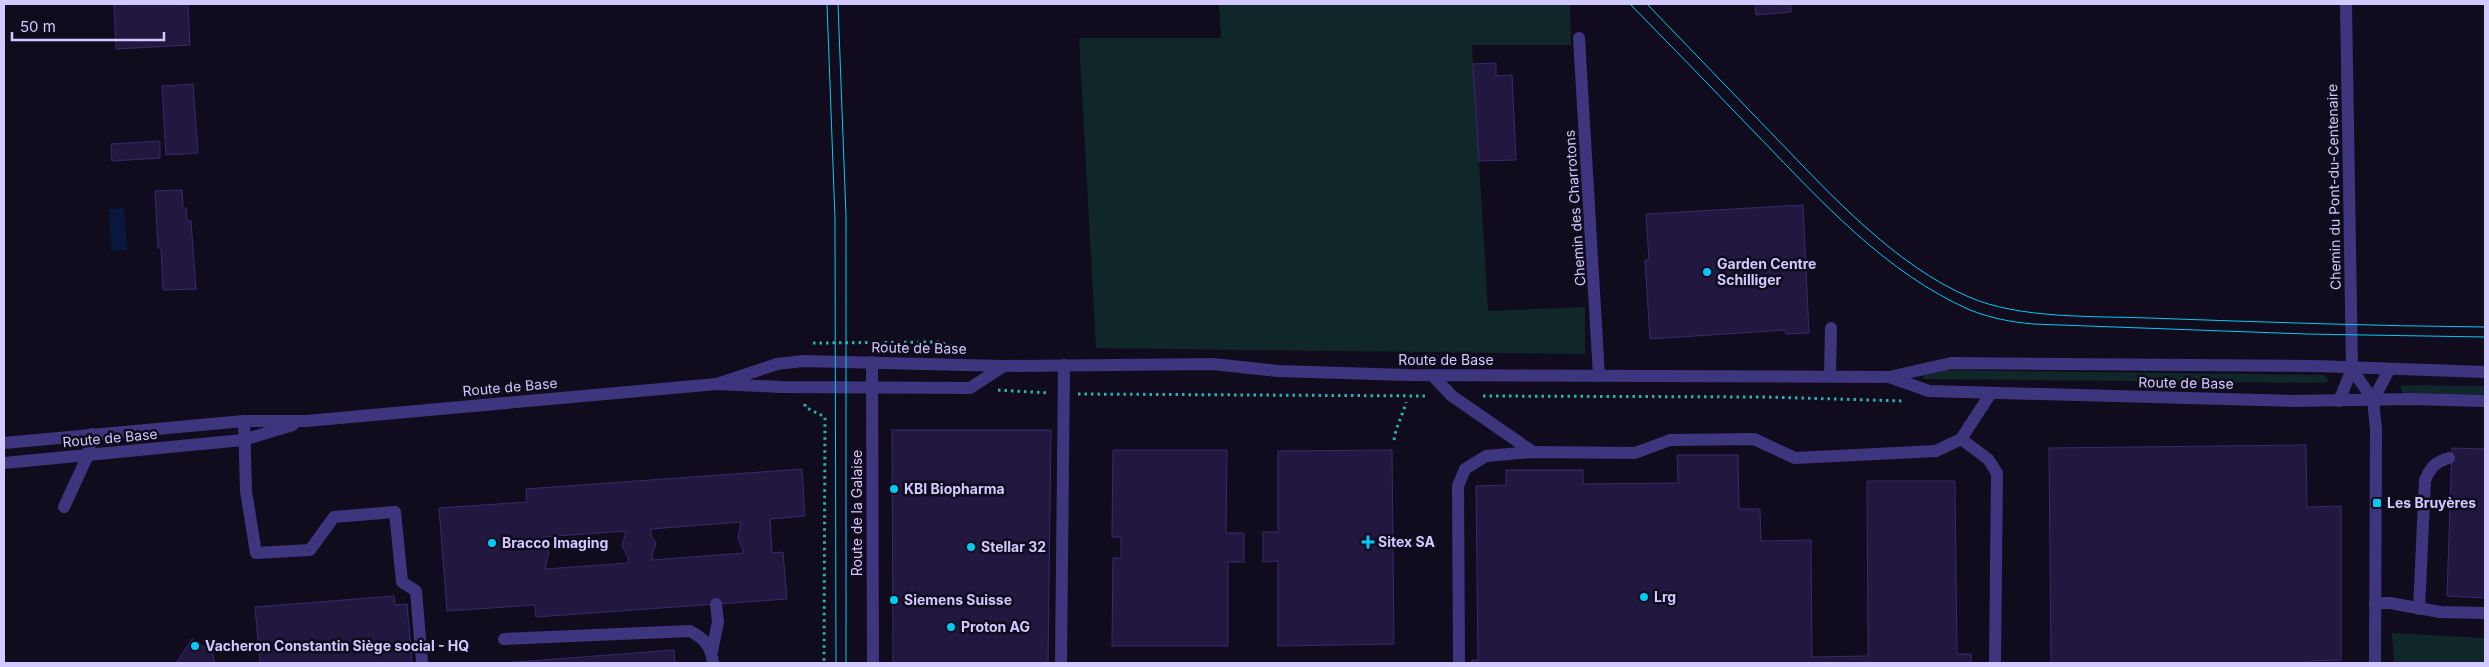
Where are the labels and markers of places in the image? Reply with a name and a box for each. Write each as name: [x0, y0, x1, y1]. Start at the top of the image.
place label: Garden Centre Schilliger: [1717, 255, 1816, 288]
marker: Garden Centre Schilliger: [1701, 266, 1713, 278]
place label: KBI Biopharma: [904, 480, 1005, 497]
marker: KBI Biopharma: [888, 483, 900, 495]
place label: Les Bruyères: [2387, 494, 2476, 511]
marker: Les Bruyères: [2371, 497, 2383, 509]
place label: Sitex SA: [1378, 533, 1435, 550]
place label: Bracco Imaging: [502, 534, 608, 551]
marker: Sitex SA: [1362, 536, 1374, 548]
marker: Bracco Imaging: [486, 537, 498, 549]
place label: Stellar 32: [981, 538, 1046, 555]
marker: Stellar 32: [965, 541, 977, 553]
place label: Lrg: [1654, 588, 1676, 605]
place label: Siemens Suisse: [904, 591, 1012, 608]
marker: Lrg: [1638, 591, 1650, 603]
marker: Siemens Suisse: [888, 594, 900, 606]
place label: Proton AG: [961, 618, 1030, 635]
marker: Proton AG: [945, 621, 957, 633]
place label: Vacheron Constantin Siège social - HQ: [205, 637, 469, 654]
marker: Vacheron Constantin Siège social - HQ: [189, 640, 201, 652]

